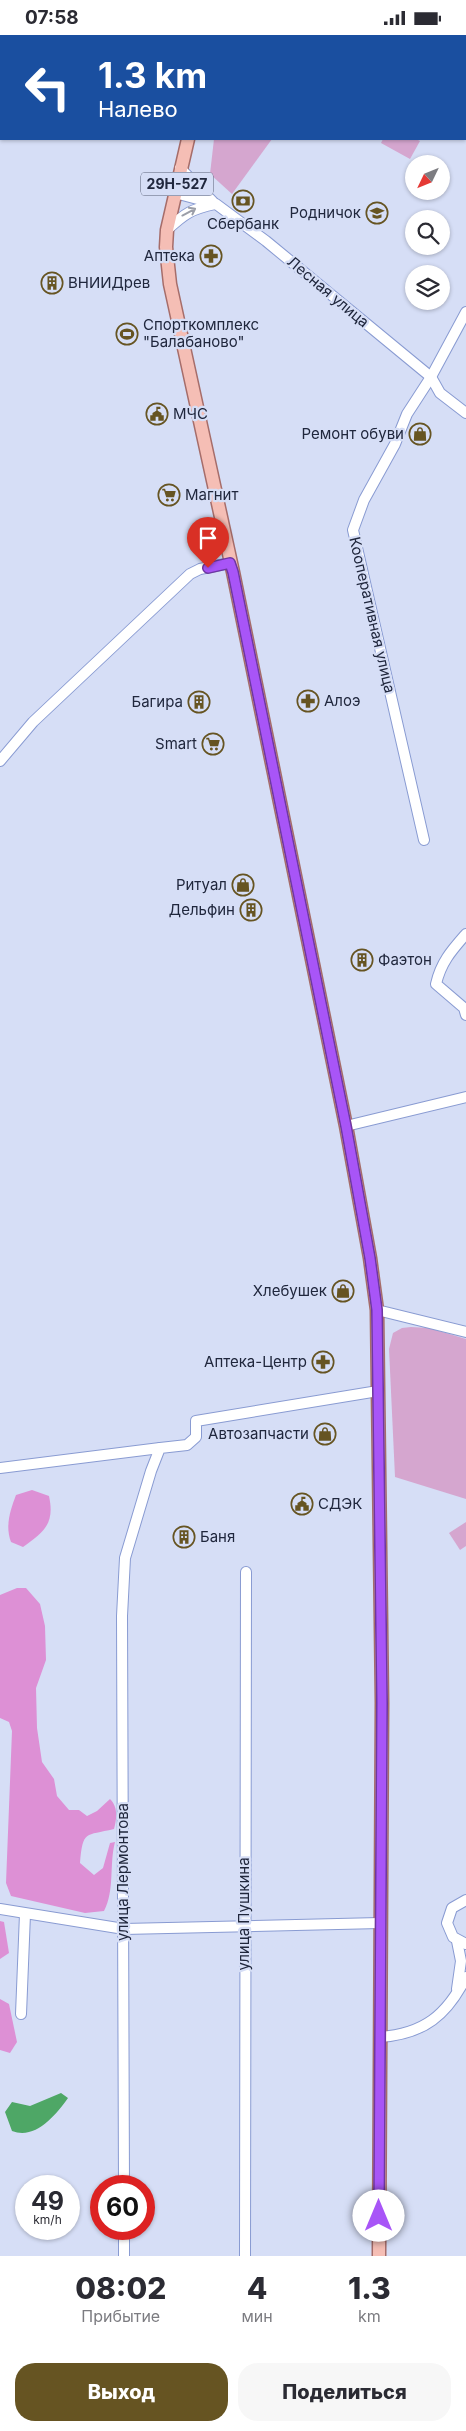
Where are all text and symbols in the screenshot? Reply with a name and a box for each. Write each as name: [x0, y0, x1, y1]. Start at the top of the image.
text: 07:58: [25, 6, 79, 29]
text: 1.3 km: [98, 54, 207, 96]
icon: left: [15, 55, 80, 120]
text: Налево: [98, 96, 178, 122]
north arrow: [405, 155, 450, 200]
map controls: [405, 155, 450, 310]
road number: 29Н-527: [141, 173, 213, 195]
bank icon: Сбербанк: [231, 189, 255, 213]
school or university icon: Родничок: [365, 201, 389, 225]
place label: Родничок: [290, 203, 361, 222]
one-way arrow: [182, 207, 197, 217]
button: search: [405, 210, 450, 255]
place label: Сбербанк: [207, 214, 279, 233]
pharmacy icon: Аптека: [199, 244, 223, 268]
place label: Аптека: [144, 246, 195, 265]
street label: Лесная улица: [284, 252, 373, 331]
button: layers: [405, 265, 450, 310]
building icon: ВНИИДрев: [40, 271, 64, 295]
place label: ВНИИДрев: [68, 273, 150, 292]
place label: Спорткомплекс "Балабаново": [143, 315, 259, 351]
sports icon: Спорткомплекс "Балабаново": [115, 322, 139, 346]
public building icon: МЧС: [145, 402, 169, 426]
place label: МЧС: [173, 404, 208, 423]
shop icon: Ремонт обуви: [408, 422, 432, 446]
place label: Ремонт обуви: [301, 424, 404, 443]
supermarket icon: Магнит: [157, 483, 181, 507]
place label: Магнит: [185, 485, 238, 504]
pin: [187, 517, 229, 568]
icon: arrive: [194, 524, 222, 552]
street label: Кооперативная улица: [345, 535, 400, 695]
pharmacy icon: Алоэ: [296, 689, 320, 713]
building icon: Багира: [187, 690, 211, 714]
place label: Алоэ: [324, 691, 360, 710]
place label: Багира: [131, 692, 183, 711]
supermarket icon: Smart: [201, 732, 225, 756]
place label: Smart: [155, 734, 197, 753]
shop icon: Ритуал: [231, 873, 255, 897]
place label: Ритуал: [176, 875, 227, 894]
building icon: Дельфин: [239, 898, 263, 922]
place label: Дельфин: [169, 900, 235, 919]
building icon: Фаэтон: [350, 948, 374, 972]
place label: Фаэтон: [378, 950, 432, 969]
shop icon: Хлебушек: [331, 1279, 355, 1303]
place label: Хлебушек: [253, 1281, 327, 1300]
pharmacy icon: Аптека-Центр: [311, 1350, 335, 1374]
place label: Аптека-Центр: [204, 1352, 307, 1371]
shop icon: Автозапчасти: [313, 1422, 337, 1446]
place label: Автозапчасти: [208, 1424, 309, 1443]
public building icon: СДЭК: [290, 1492, 314, 1516]
place label: СДЭК: [318, 1494, 362, 1513]
building icon: Баня: [172, 1525, 196, 1549]
place label: Баня: [200, 1527, 235, 1546]
street label: улица Лермонтова: [113, 1803, 132, 1941]
street label: улица Пушкина: [234, 1857, 253, 1971]
speed limit sign: 60: [90, 2175, 155, 2240]
text: 49: [31, 2186, 64, 2216]
position arrow: [352, 2189, 404, 2241]
text: km/h: [33, 2212, 62, 2227]
text: 08:02: [75, 2270, 166, 2306]
text: 4: [247, 2270, 267, 2306]
text: 1.3: [348, 2270, 391, 2306]
text: Прибытие: [81, 2306, 160, 2326]
text: мин: [242, 2306, 273, 2326]
text: km: [358, 2306, 381, 2326]
button: Выход: [15, 2363, 228, 2421]
button: Поделиться: [238, 2363, 451, 2421]

